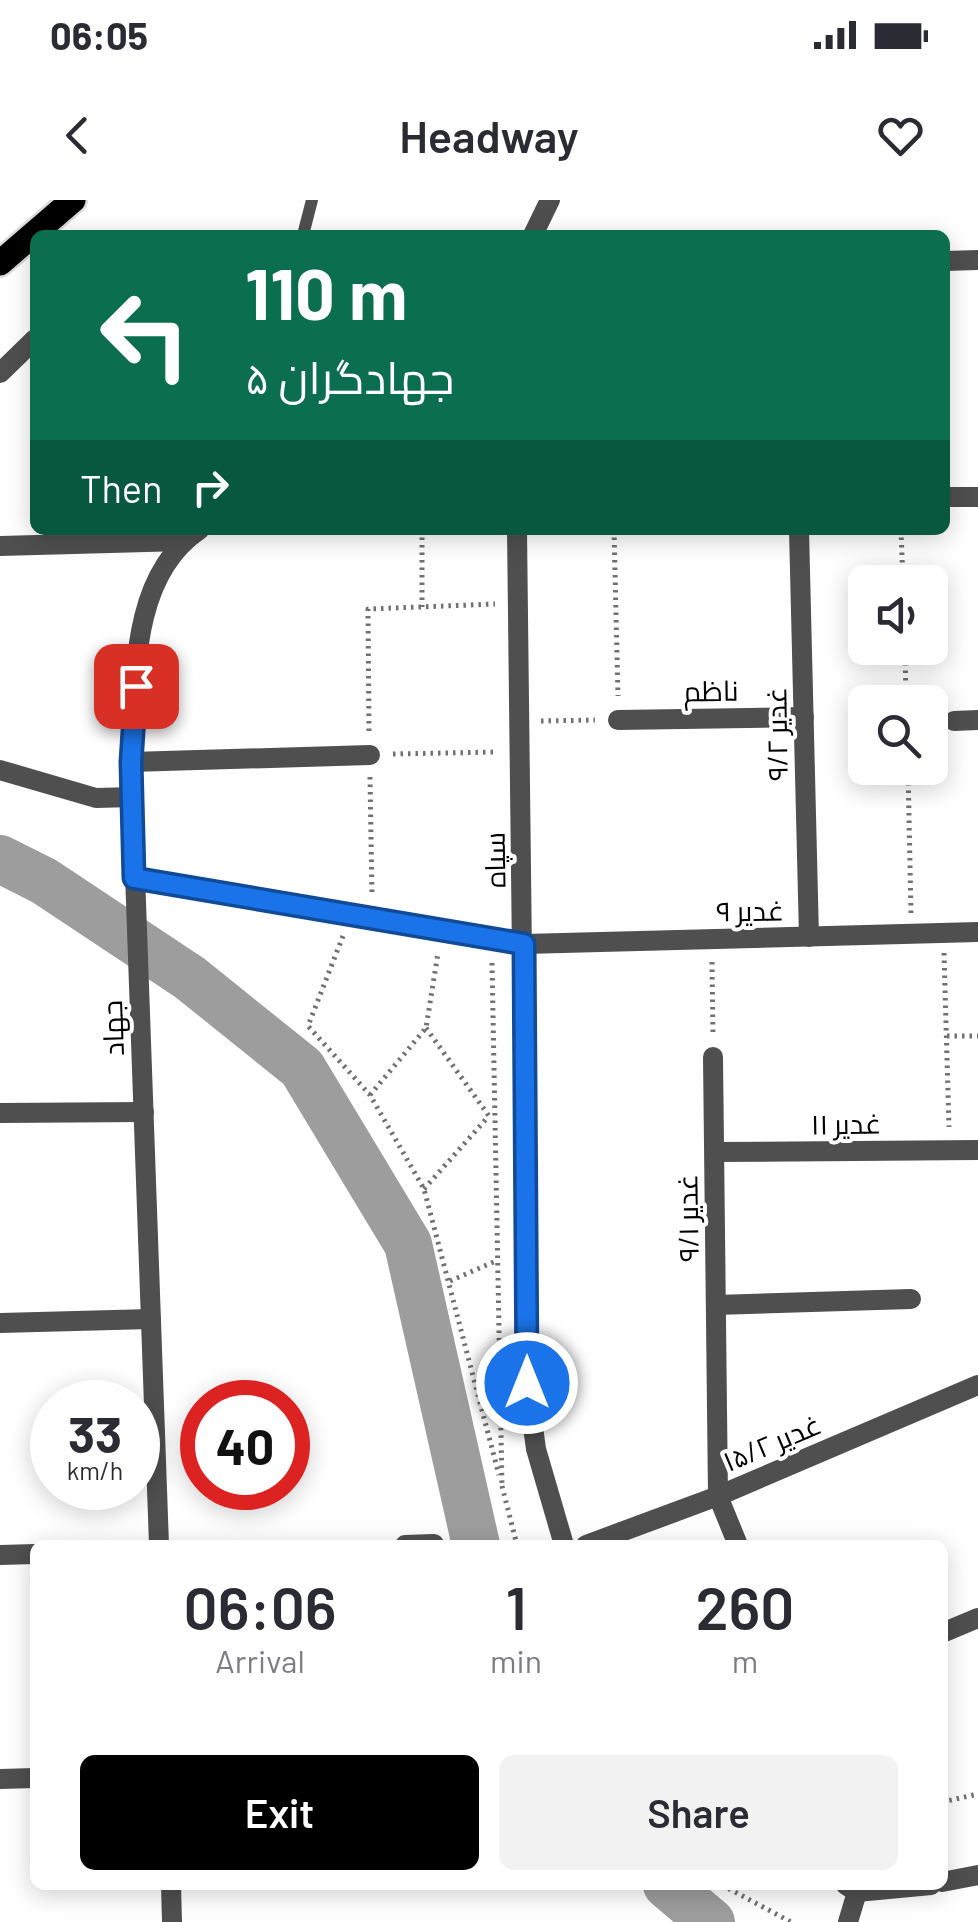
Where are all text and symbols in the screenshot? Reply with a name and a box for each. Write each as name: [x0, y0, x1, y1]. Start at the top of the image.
text: 06:05: [50, 12, 148, 58]
icon: back: [50, 108, 105, 163]
text: Headway: [399, 108, 579, 162]
icon: heart: [873, 108, 928, 163]
text: 110 m: [245, 250, 407, 334]
icon: left: [80, 270, 210, 400]
text: جهادگران ۵: [245, 349, 454, 403]
icon: right: [183, 460, 238, 515]
text: Then: [80, 465, 163, 511]
map controls: [848, 565, 948, 785]
button: sound: [848, 565, 948, 665]
pin: [94, 644, 179, 729]
icon: arrive: [109, 659, 164, 714]
street label: ناظم: [683, 673, 739, 711]
button: search: [848, 685, 948, 785]
street label: غدیر ۹/۲: [758, 687, 794, 781]
street label: سپاه: [477, 832, 513, 888]
street label: غدیر ۹: [716, 892, 784, 928]
street label: جهاد: [94, 1000, 131, 1057]
street label: غدیر ۱۱: [811, 1105, 881, 1141]
street label: غدیر ۹/۱: [669, 1174, 705, 1262]
position arrow: [475, 1331, 579, 1435]
speed limit sign: 40: [180, 1380, 310, 1510]
text: 33: [68, 1403, 122, 1463]
street label: غدیر ۱۵/۲: [718, 1406, 826, 1478]
text: km/h: [67, 1455, 123, 1485]
text: 06:06: [184, 1570, 337, 1642]
text: 1: [505, 1570, 527, 1642]
text: 260: [696, 1570, 794, 1642]
text: Arrival: [215, 1641, 305, 1679]
text: min: [490, 1641, 542, 1679]
text: m: [732, 1641, 758, 1679]
button: Exit: [80, 1755, 479, 1870]
button: Share: [499, 1755, 898, 1870]

